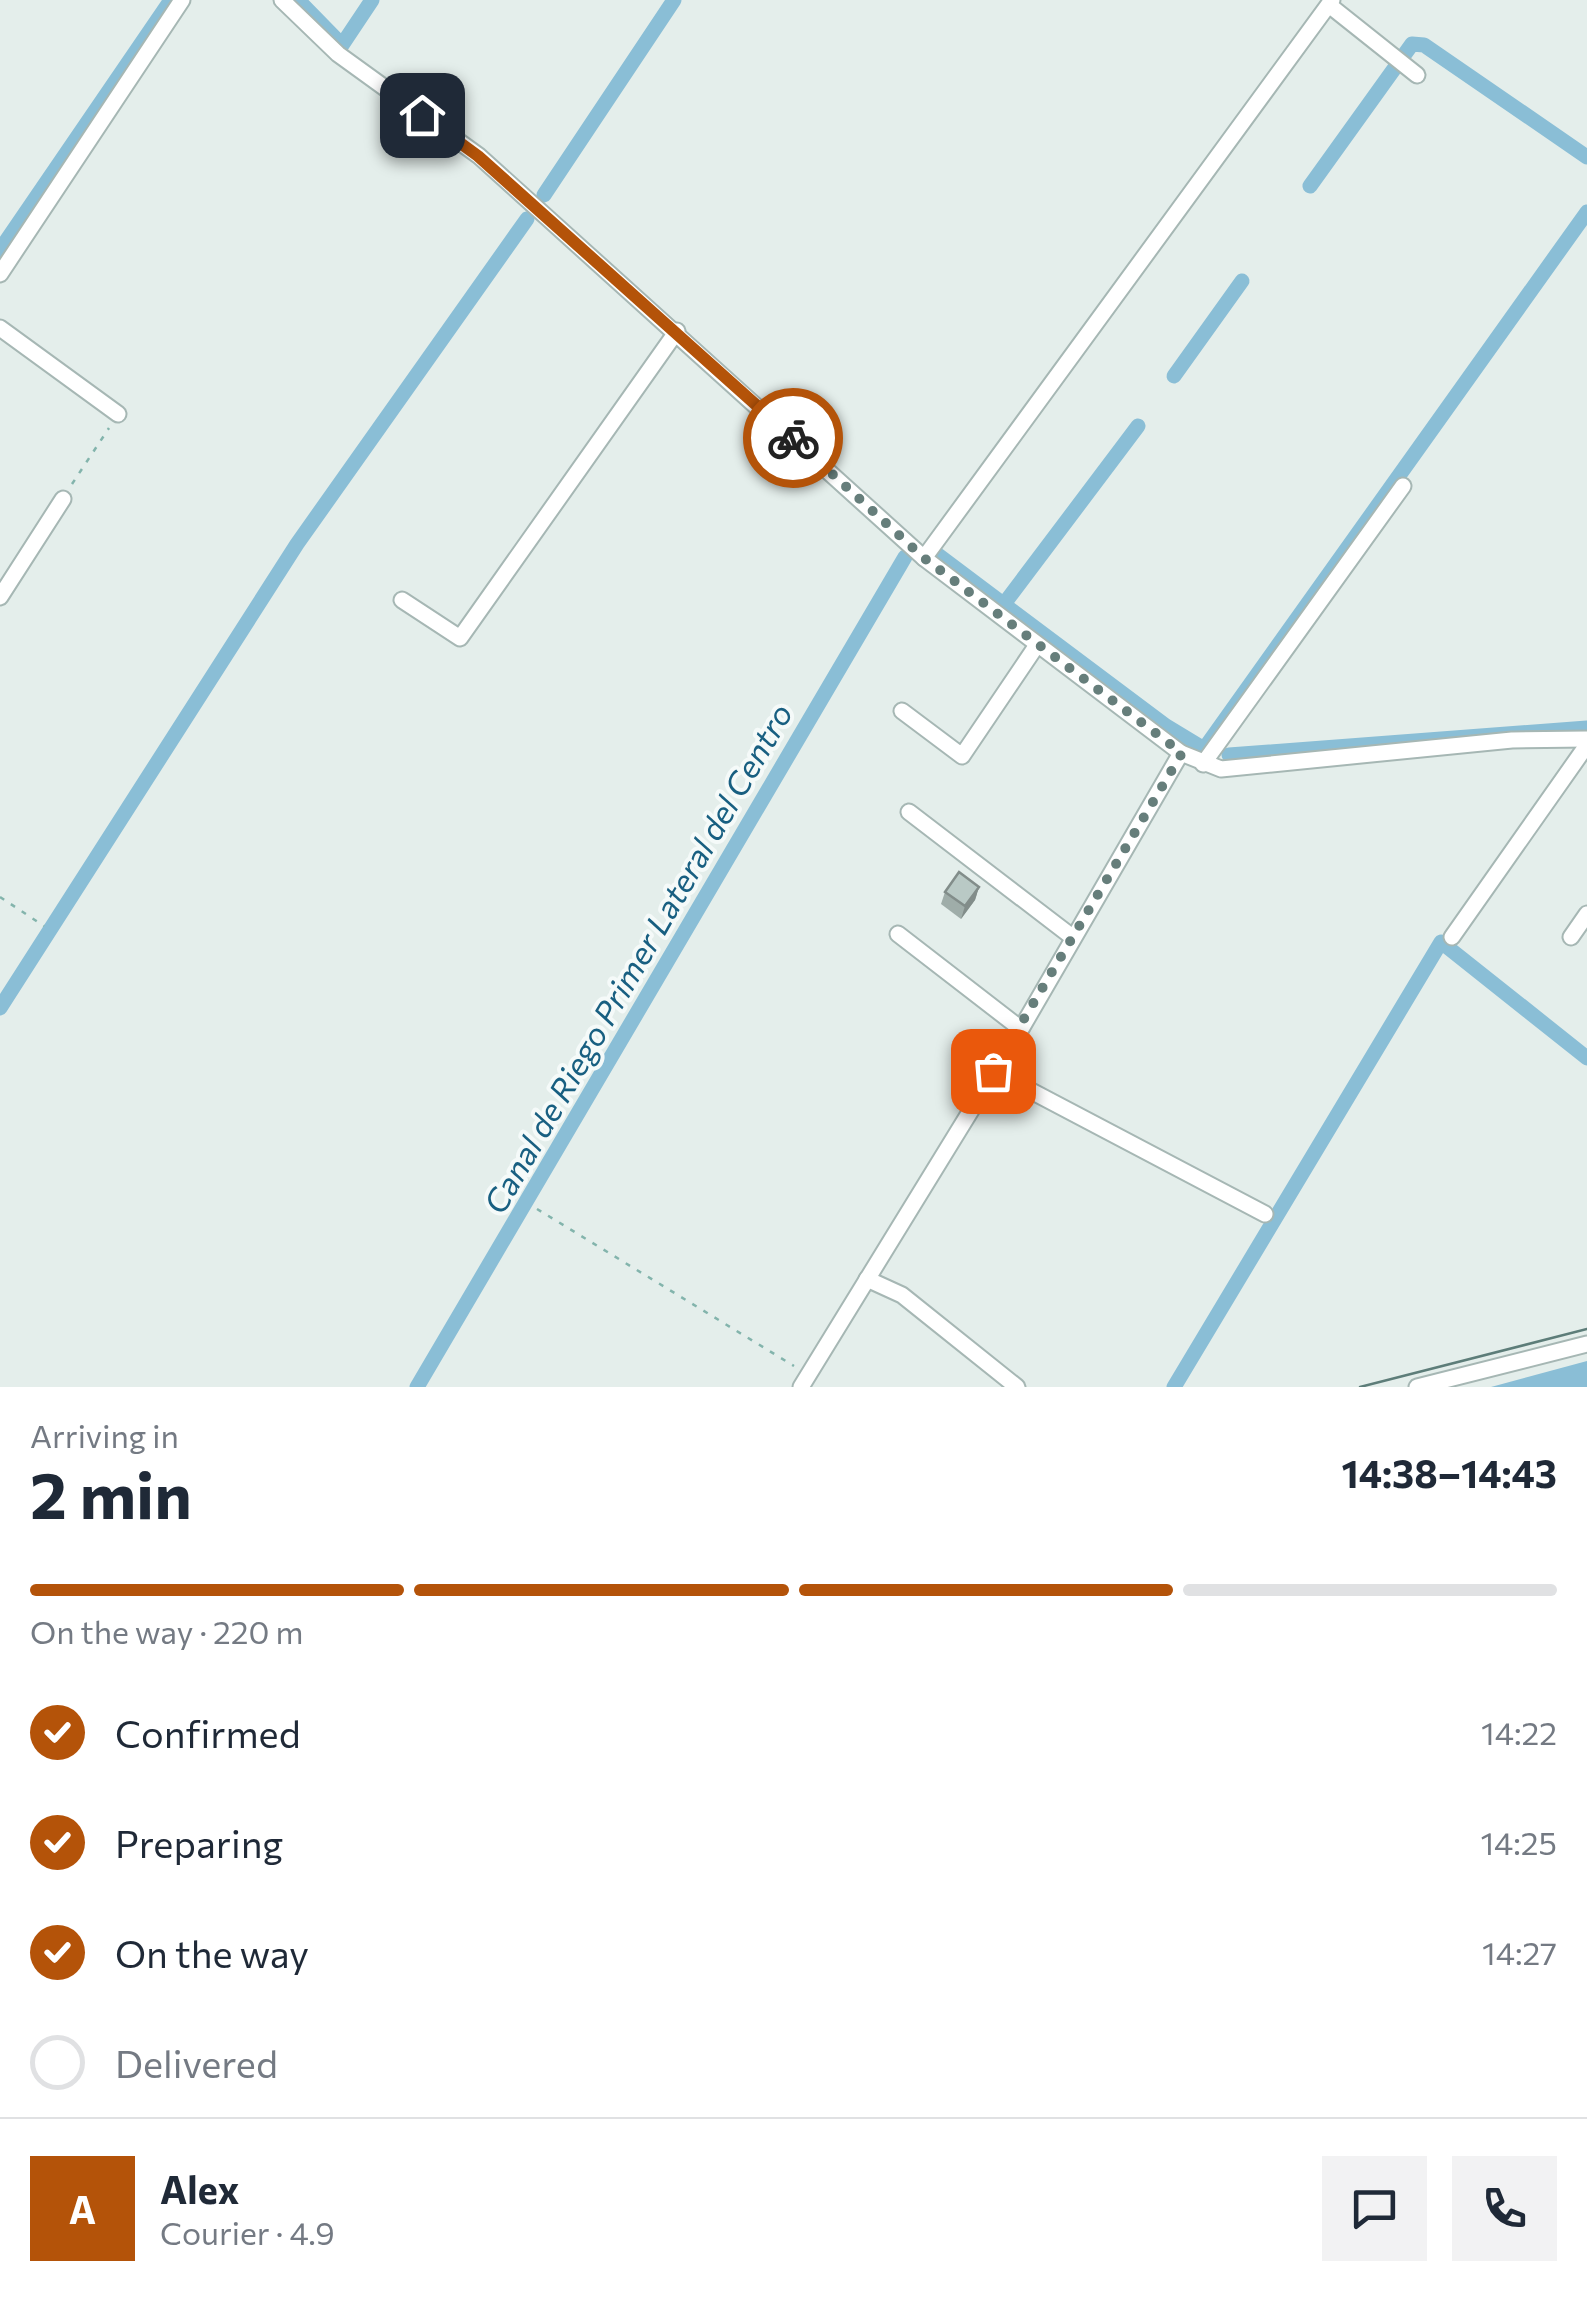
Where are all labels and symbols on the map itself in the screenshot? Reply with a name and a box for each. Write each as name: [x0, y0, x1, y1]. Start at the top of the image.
pin: [380, 73, 465, 158]
courier: [743, 388, 843, 488]
water label: Canal de Riego Primer Lateral del Centro: [474, 696, 800, 1220]
pin: [951, 1029, 1036, 1114]

